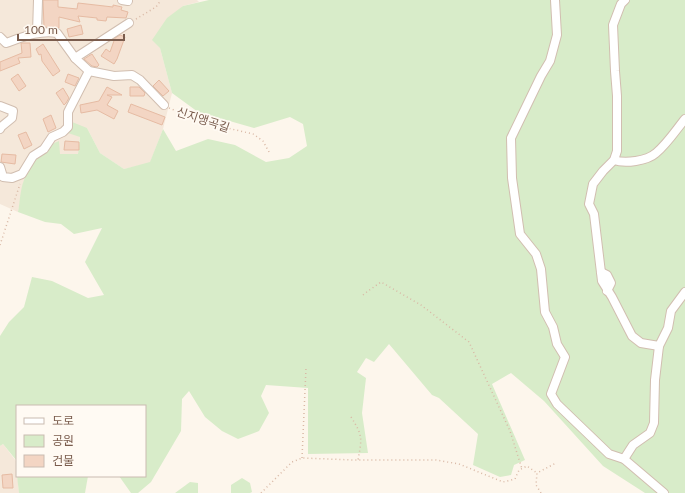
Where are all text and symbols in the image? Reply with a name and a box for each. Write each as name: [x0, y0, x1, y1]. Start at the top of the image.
scale bar: [18, 16, 124, 42]
text: 100 m: [24, 22, 58, 37]
street label: 신지앵곡길: [175, 104, 232, 135]
legend: [16, 405, 146, 477]
text: 도로: [52, 413, 74, 428]
text: 공원: [52, 433, 74, 448]
text: 건물: [52, 453, 74, 468]

